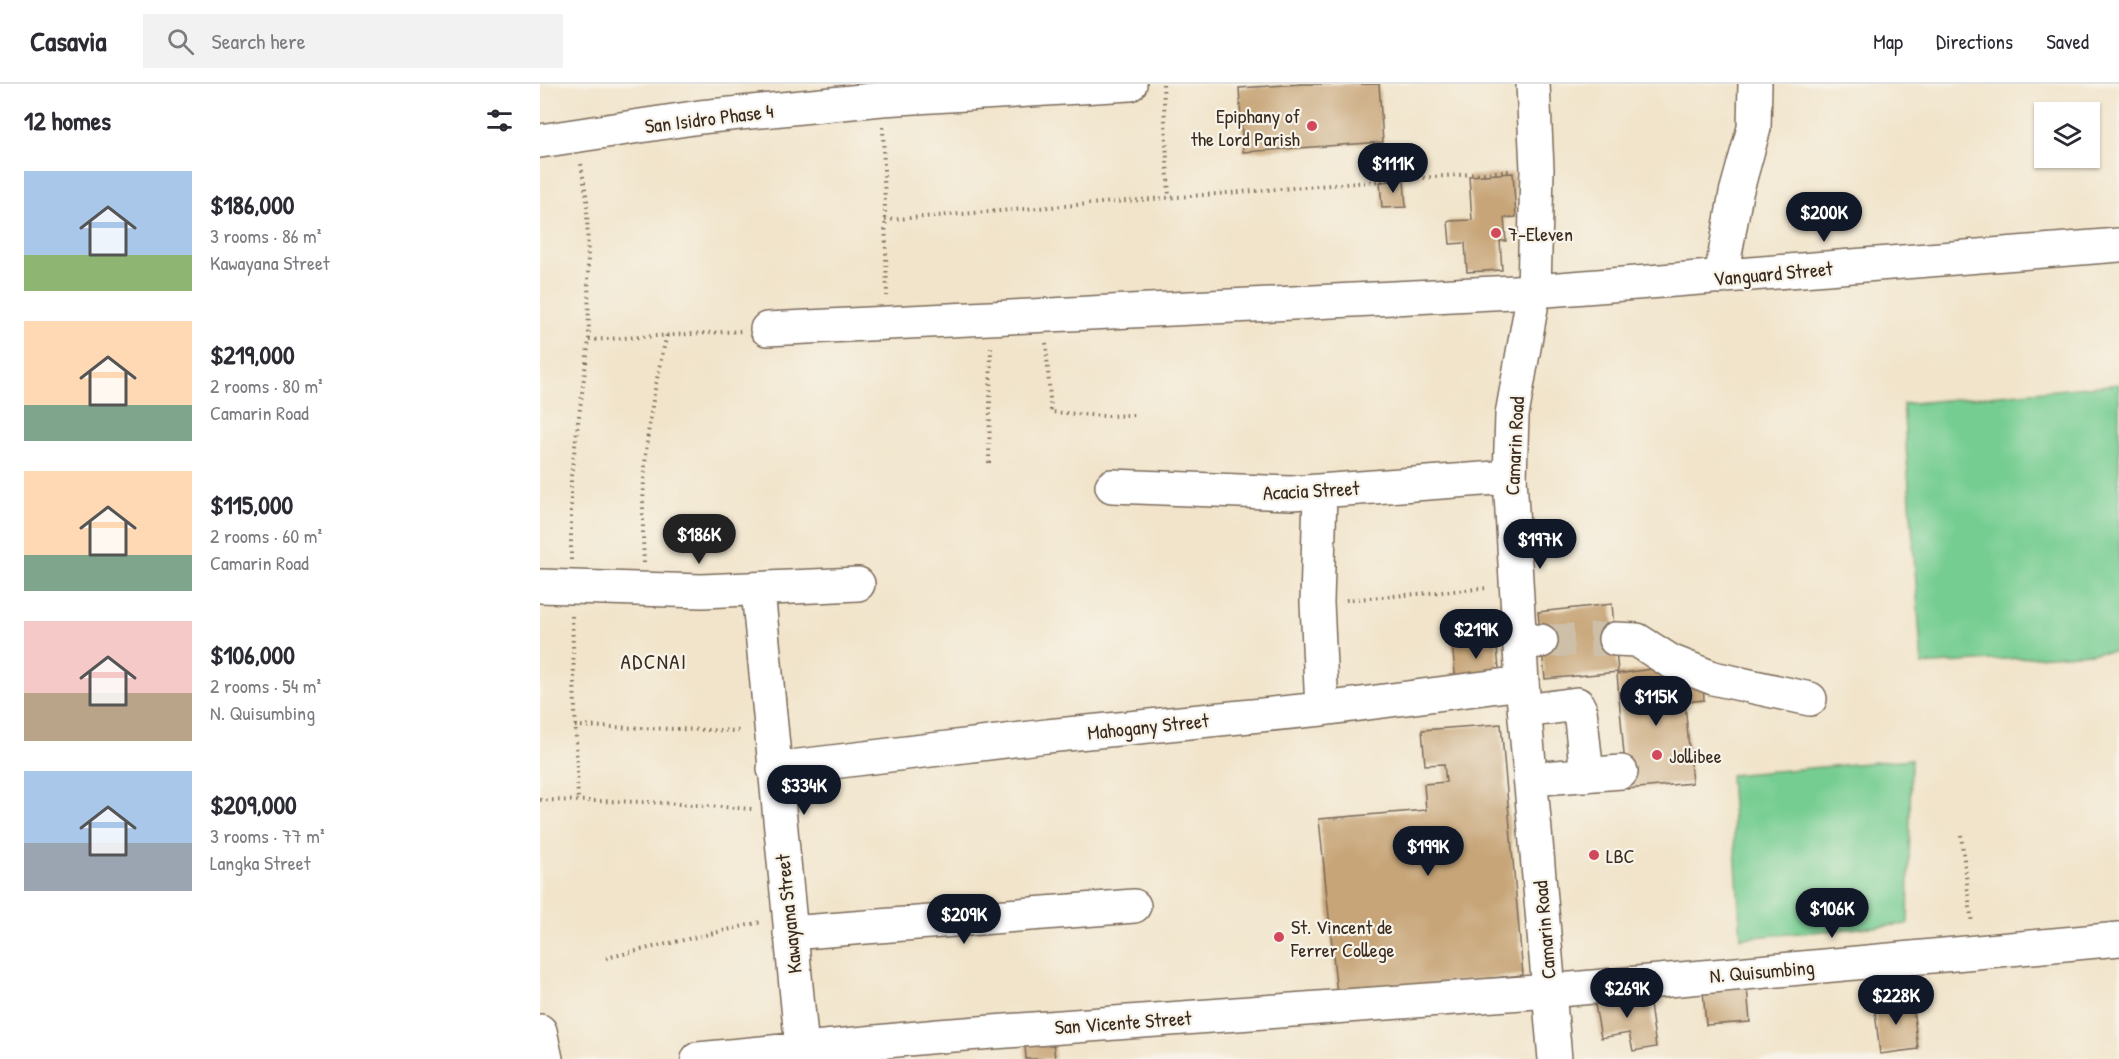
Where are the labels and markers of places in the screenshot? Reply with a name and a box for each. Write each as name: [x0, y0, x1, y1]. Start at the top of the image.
place label: Epiphany of the Lord Parish: [1191, 102, 1300, 152]
marker: Epiphany of the Lord Parish: [1305, 119, 1319, 133]
pin: $111K: [1351, 143, 1435, 194]
pin: $200K: [1782, 192, 1866, 243]
place label: 7-Eleven: [1508, 220, 1573, 247]
marker: 7-Eleven: [1489, 226, 1503, 240]
pin: $186K: [657, 514, 741, 565]
pin: $197K: [1498, 519, 1582, 570]
pin: $219K: [1434, 609, 1518, 660]
pin: $115K: [1614, 676, 1698, 727]
place label: Jollibee: [1669, 742, 1722, 769]
marker: Jollibee: [1650, 748, 1664, 762]
pin: $334K: [762, 765, 846, 816]
pin: $199K: [1386, 826, 1470, 877]
place label: LBC: [1606, 842, 1635, 869]
marker: LBC: [1587, 848, 1601, 862]
pin: $106K: [1790, 888, 1874, 939]
pin: $209K: [922, 894, 1006, 945]
place label: St. Vincent de Ferrer College: [1290, 913, 1395, 963]
marker: St. Vincent de Ferrer College: [1272, 930, 1286, 944]
pin: $269K: [1585, 968, 1669, 1019]
pin: $228K: [1854, 975, 1938, 1026]

